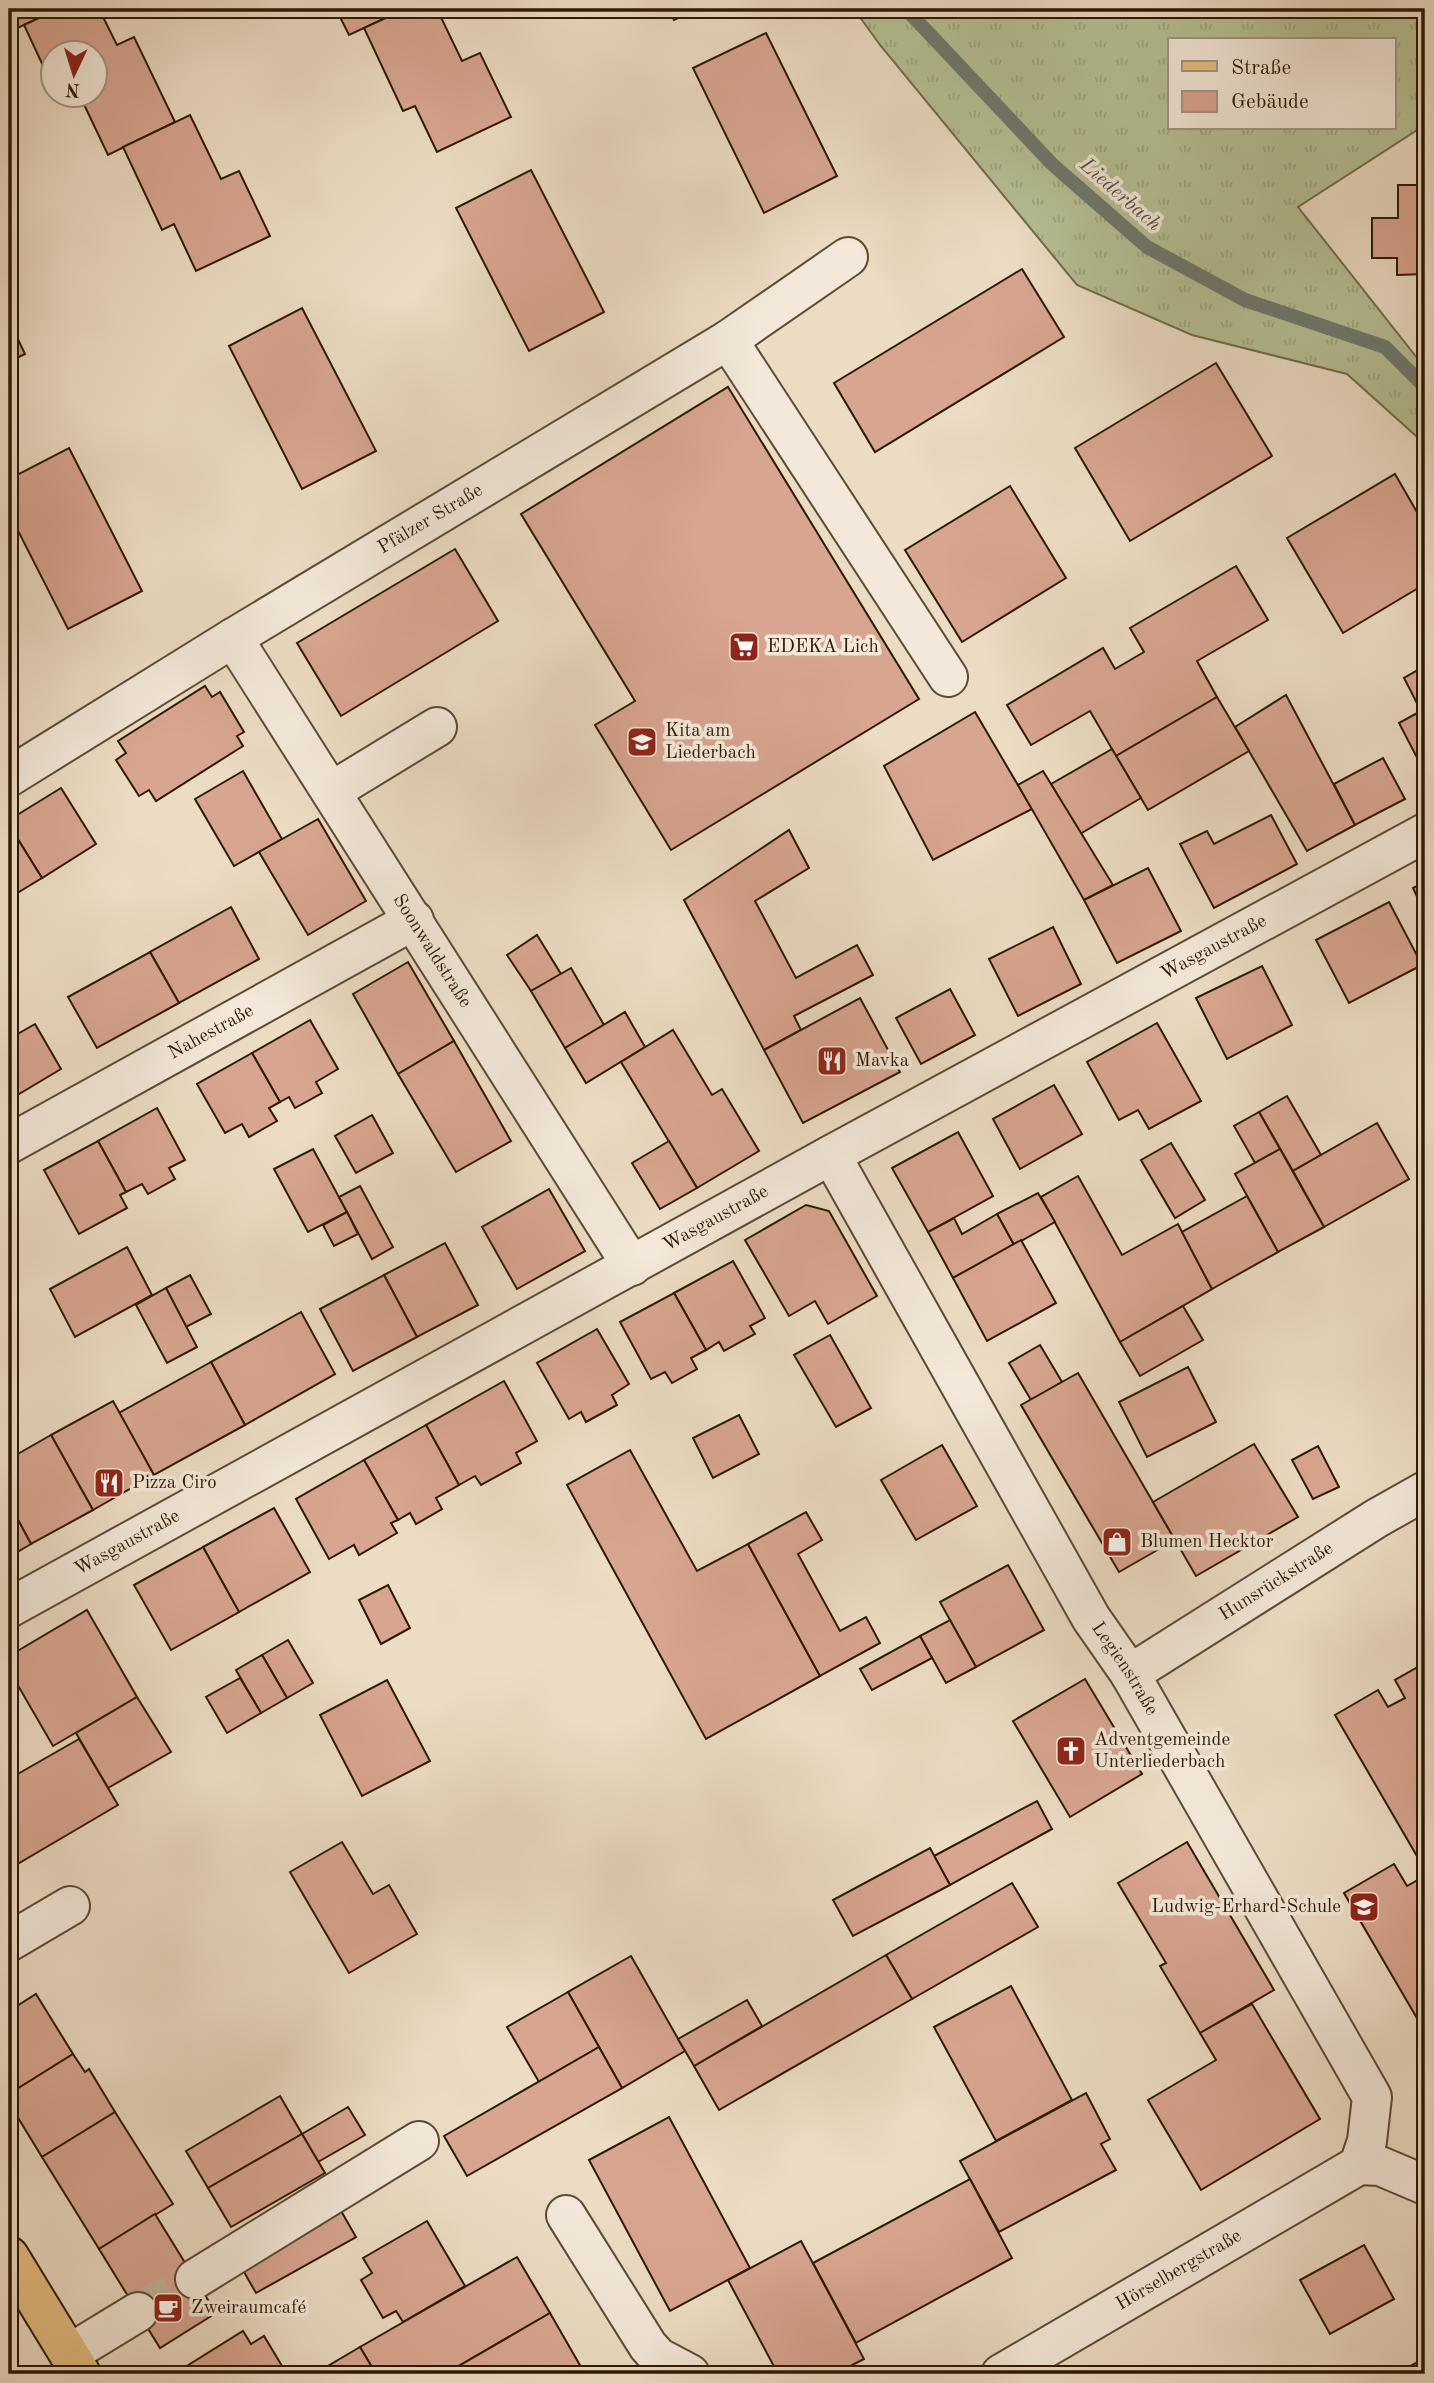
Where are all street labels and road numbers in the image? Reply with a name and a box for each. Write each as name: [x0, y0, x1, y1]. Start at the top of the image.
street label: Pfälzer Straße: [375, 481, 486, 558]
street label: Soonwaldstraße: [389, 891, 475, 1011]
street label: Wasgaustraße: [1158, 911, 1270, 984]
street label: Nahestraße: [165, 1001, 257, 1063]
street label: Wasgaustraße: [660, 1182, 772, 1255]
street label: Wasgaustraße: [71, 1506, 183, 1579]
street label: Hunsrückstraße: [1216, 1539, 1337, 1625]
street label: Legienstraße: [1088, 1619, 1161, 1719]
street label: Hörselbergstraße: [1113, 2226, 1245, 2314]

